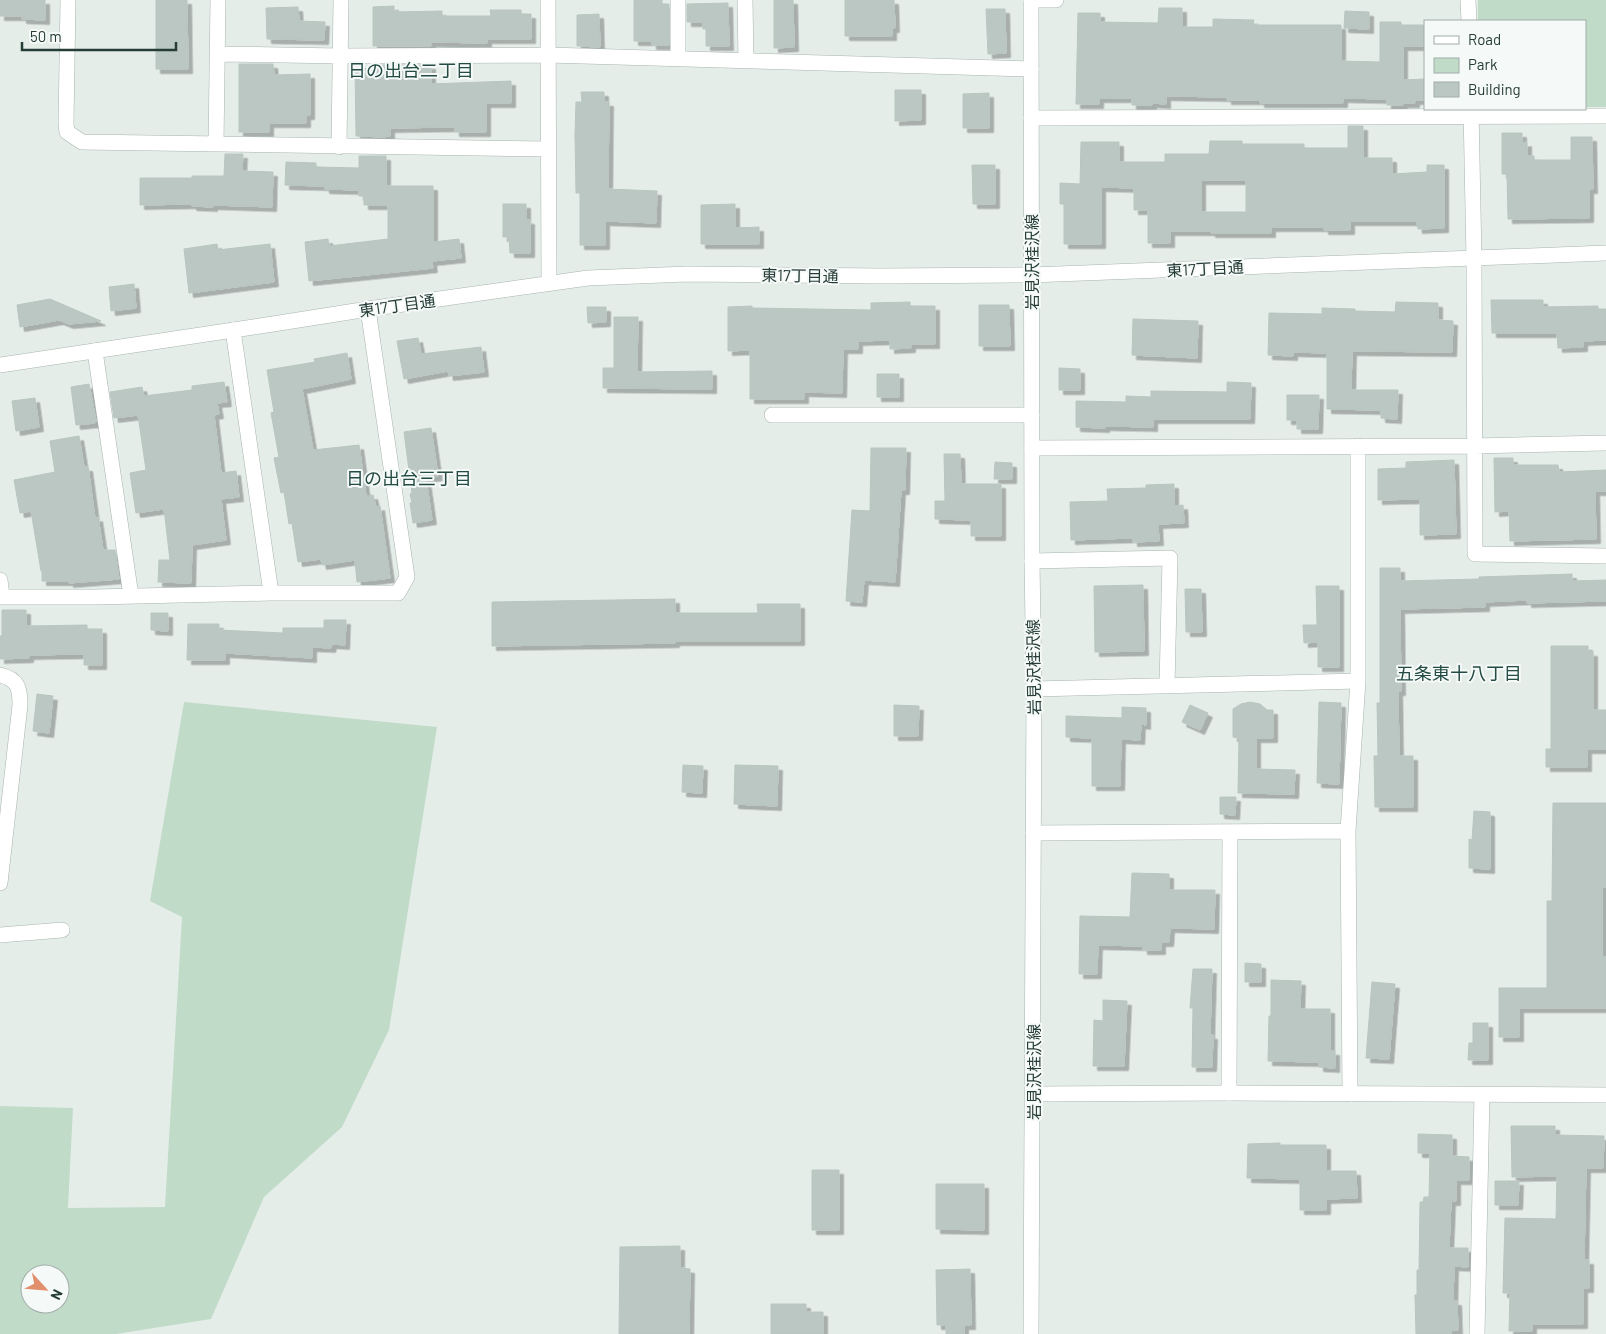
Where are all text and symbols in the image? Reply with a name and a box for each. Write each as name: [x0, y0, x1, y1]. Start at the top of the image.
scale bar: [22, 20, 176, 52]
legend: [1424, 20, 1586, 110]
text: 50 m: [30, 27, 62, 45]
text: Road: [1468, 30, 1501, 48]
text: Park: [1468, 55, 1498, 73]
district label: 日の出台二丁目: [348, 59, 474, 81]
text: Building: [1468, 80, 1521, 98]
street label: 岩見沢桂沢線: [1022, 214, 1041, 310]
street label: 東17丁目通: [1166, 256, 1244, 280]
street label: 東17丁目通: [761, 265, 839, 285]
street label: 東17丁目通: [357, 290, 437, 320]
district label: 日の出台三丁目: [346, 467, 472, 489]
street label: 岩見沢桂沢線: [1023, 619, 1043, 715]
district label: 五条東十八丁目: [1396, 662, 1522, 684]
street label: 岩見沢桂沢線: [1024, 1024, 1043, 1120]
north arrow: [20, 1264, 70, 1314]
text: N: [47, 1287, 67, 1303]

